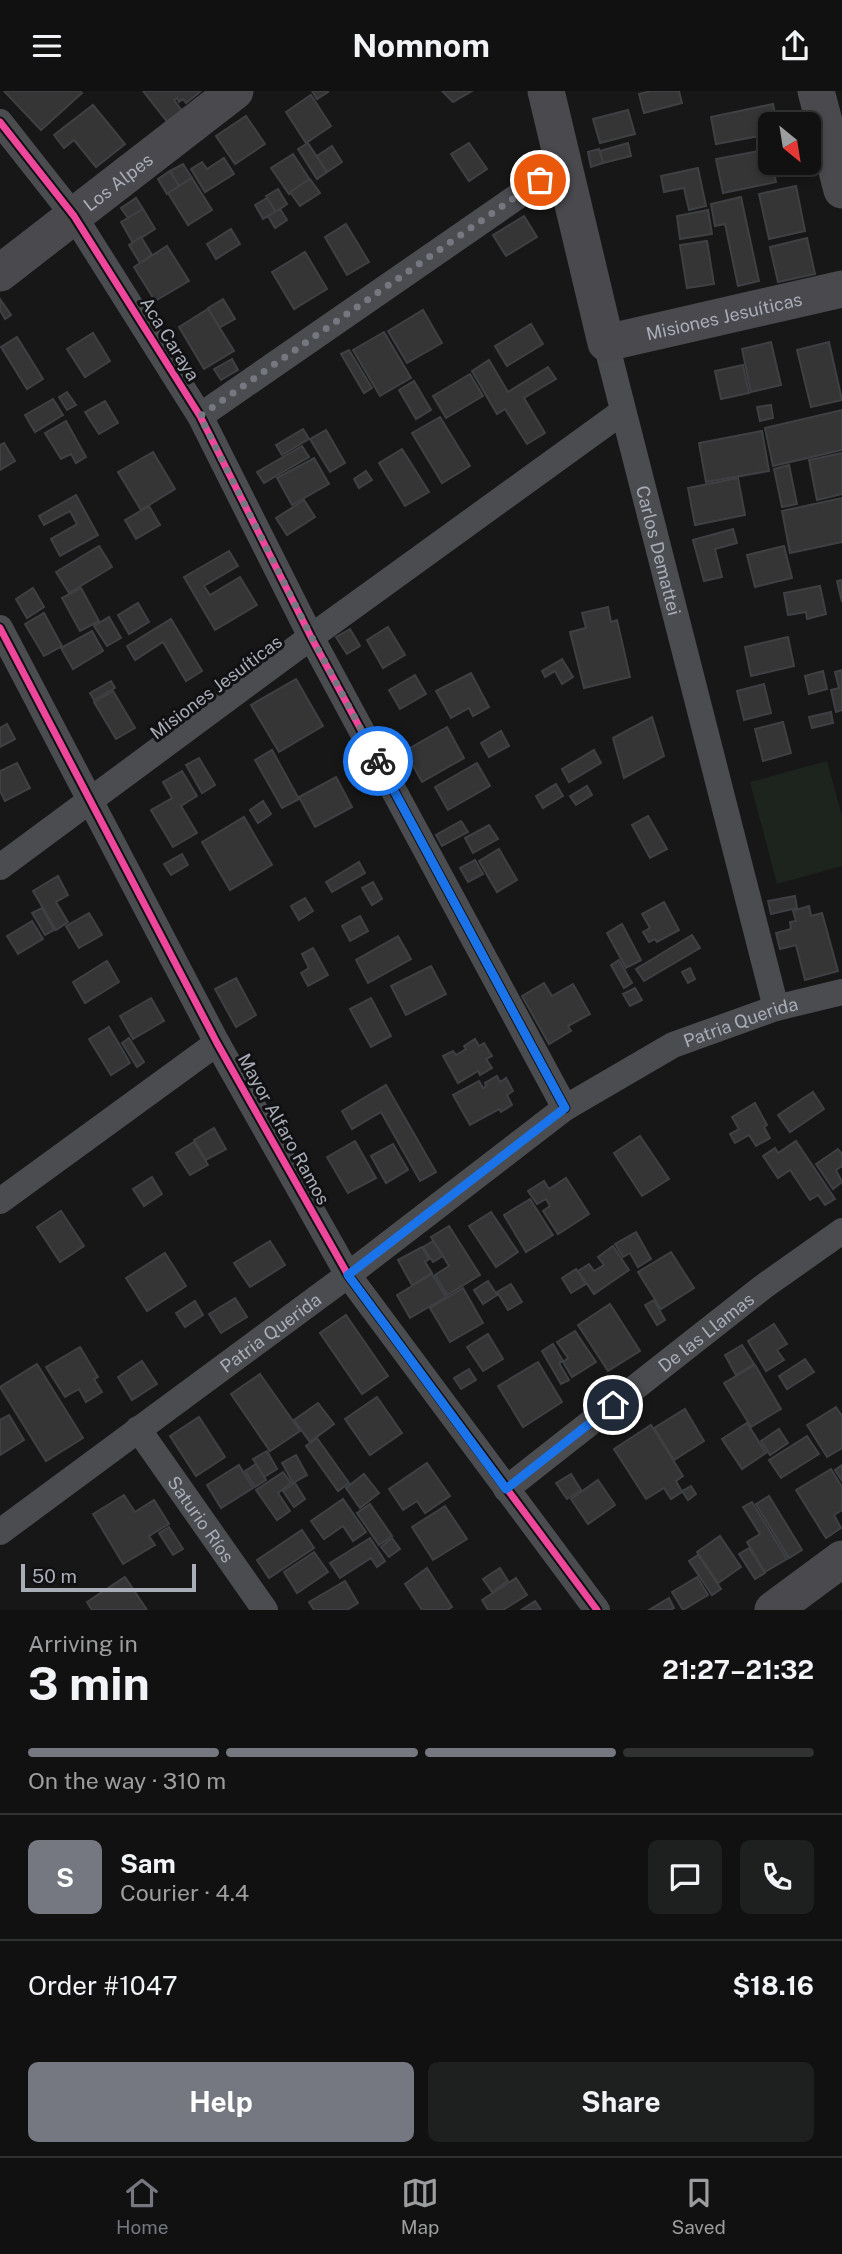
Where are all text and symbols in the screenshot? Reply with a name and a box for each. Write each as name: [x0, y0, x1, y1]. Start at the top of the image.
icon: menu: [28, 27, 66, 65]
text: Nomnom: [352, 27, 490, 64]
icon: share: [776, 27, 814, 65]
north arrow: [758, 112, 821, 175]
map controls: [758, 112, 821, 175]
street label: Los Alpes: [79, 148, 157, 215]
pin: [510, 150, 570, 210]
icon: bag: [521, 161, 559, 199]
street label: Misiones Jesuíticas: [644, 288, 804, 344]
street label: Aca Caraya: [136, 293, 204, 385]
street label: Carlos Demattei: [632, 483, 686, 617]
street label: Misiones Jesuíticas: [146, 631, 286, 743]
courier: [343, 726, 413, 796]
icon: bike: [359, 742, 397, 780]
street label: Patria Querida: [680, 993, 800, 1051]
street label: Mayor Alfaro Ramos: [234, 1050, 334, 1208]
street label: Patria Querida: [216, 1288, 325, 1377]
street label: De las Llamas: [654, 1288, 758, 1376]
pin: [583, 1375, 643, 1435]
icon: home: [594, 1386, 632, 1424]
street label: Saturio Ríos: [164, 1472, 239, 1566]
scale bar: [21, 1561, 196, 1593]
text: 50 m: [32, 1565, 77, 1587]
text: Arriving in: [28, 1630, 138, 1657]
text: 21:27–21:32: [662, 1654, 814, 1685]
text: 3 min: [28, 1656, 150, 1710]
text: On the way · 310 m: [28, 1767, 226, 1794]
button: chat: [648, 1840, 722, 1914]
button: phone: [740, 1840, 814, 1914]
text: Sam: [120, 1848, 176, 1879]
text: S: [56, 1862, 74, 1893]
text: Courier · 4.4: [120, 1879, 249, 1906]
text: Order #1047: [28, 1970, 178, 2001]
text: $18.16: [732, 1970, 814, 2001]
button: Help: [28, 2062, 414, 2142]
button: Share: [428, 2062, 814, 2142]
tab: Home: [116, 2174, 168, 2238]
tab: Map: [401, 2174, 439, 2238]
tab: Saved: [672, 2174, 726, 2238]

